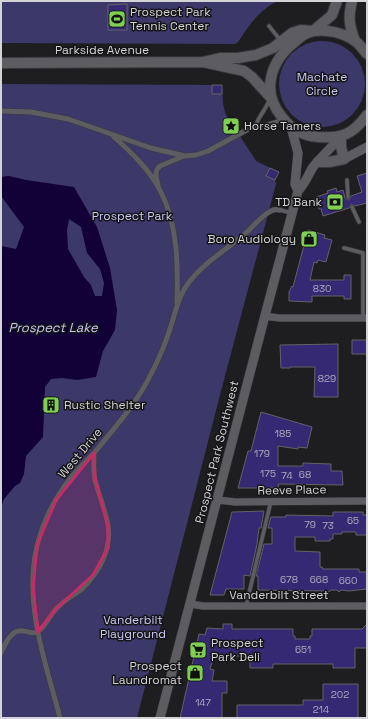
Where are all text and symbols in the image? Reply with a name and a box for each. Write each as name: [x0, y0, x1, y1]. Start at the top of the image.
place label: Prospect Park Tennis Center: [130, 4, 211, 34]
sports icon: Prospect Park Tennis Center: [107, 9, 127, 29]
street label: Parkside Avenue: [55, 42, 149, 58]
park label: Machate Circle: [297, 69, 347, 99]
place icon: Horse Tamers: [221, 116, 241, 136]
place label: Horse Tamers: [244, 118, 321, 134]
bank icon: TD Bank: [325, 192, 345, 212]
place label: TD Bank: [275, 194, 323, 210]
park label: Prospect Park: [92, 208, 173, 224]
shop icon: Boro Audiology: [299, 229, 319, 249]
place label: Boro Audiology: [208, 231, 296, 247]
house number: 830: [313, 282, 331, 295]
water label: Prospect Lake: [8, 319, 99, 336]
house number: 829: [318, 372, 336, 385]
street label: Prospect Park Southwest: [191, 379, 243, 525]
building icon: Rustic Shelter: [41, 395, 61, 415]
place label: Rustic Shelter: [64, 397, 146, 413]
street label: West Drive: [54, 424, 106, 482]
house number: 185: [275, 427, 291, 440]
house number: 179: [254, 447, 270, 460]
house number: 175: [260, 467, 276, 480]
house number: 68: [299, 468, 311, 481]
house number: 74: [281, 469, 293, 482]
street label: Reeve Place: [257, 481, 327, 499]
house number: 65: [347, 514, 359, 527]
house number: 79: [304, 518, 316, 531]
house number: 73: [322, 519, 334, 532]
house number: 678: [280, 573, 298, 586]
house number: 668: [310, 573, 328, 586]
house number: 660: [339, 574, 357, 587]
street label: Vanderbilt Street: [229, 587, 329, 603]
park label: Vanderbilt Playground: [100, 612, 166, 642]
place label: Prospect Park Deli: [211, 635, 264, 665]
supermarket icon: Prospect Park Deli: [188, 640, 208, 660]
house number: 651: [295, 643, 311, 656]
place label: Prospect Laundromat: [112, 658, 182, 688]
shop icon: Prospect Laundromat: [185, 663, 205, 683]
house number: 202: [331, 688, 349, 701]
house number: 147: [195, 696, 211, 709]
house number: 214: [313, 703, 329, 716]

